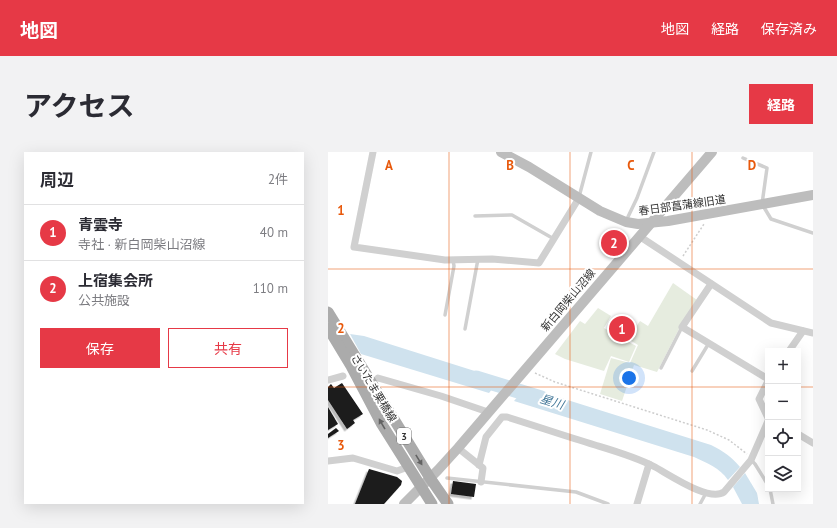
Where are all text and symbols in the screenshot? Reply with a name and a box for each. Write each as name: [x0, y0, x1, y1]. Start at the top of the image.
text: 地図: [20, 18, 58, 42]
text: 地図: [661, 20, 689, 38]
text: 経路: [711, 20, 739, 38]
text: 保存済み: [761, 20, 817, 38]
button: 経路: [749, 84, 813, 124]
text: アクセス: [24, 87, 135, 124]
text: A: [385, 157, 393, 174]
text: B: [506, 157, 514, 174]
text: C: [627, 157, 635, 174]
text: D: [748, 157, 756, 174]
text: 周辺: [40, 169, 74, 191]
text: 2件: [268, 171, 288, 188]
street label: 春日部菖蒲線旧道: [637, 192, 727, 218]
text: 1: [337, 202, 345, 219]
text: 青雲寺: [78, 215, 123, 234]
text: 1: [49, 224, 57, 241]
text: 40 m: [260, 224, 288, 241]
pin: 2: [601, 228, 627, 258]
text: 寺社 · 新白岡柴山沼線: [78, 236, 205, 253]
street label: 新白岡柴山沼線: [538, 266, 598, 334]
text: 上宿集会所: [78, 271, 153, 290]
text: 2: [49, 280, 57, 297]
text: 110 m: [253, 280, 288, 297]
text: 公共施設: [78, 292, 130, 309]
pin: 1: [609, 314, 635, 344]
text: 2: [337, 320, 345, 337]
button: 保存: [40, 328, 160, 368]
button: 共有: [168, 328, 288, 368]
map controls: [765, 348, 801, 492]
button: +: [765, 348, 801, 384]
street label: さいたま栗橋線: [348, 352, 400, 424]
your location: [619, 368, 639, 388]
button: −: [765, 384, 801, 420]
water label: 星川: [538, 391, 568, 413]
one-way arrow: [378, 418, 385, 430]
button: locate: [765, 420, 801, 456]
road number: 3: [397, 428, 411, 444]
text: 3: [337, 437, 345, 454]
one-way arrow: [415, 455, 423, 465]
button: layers: [765, 456, 801, 492]

